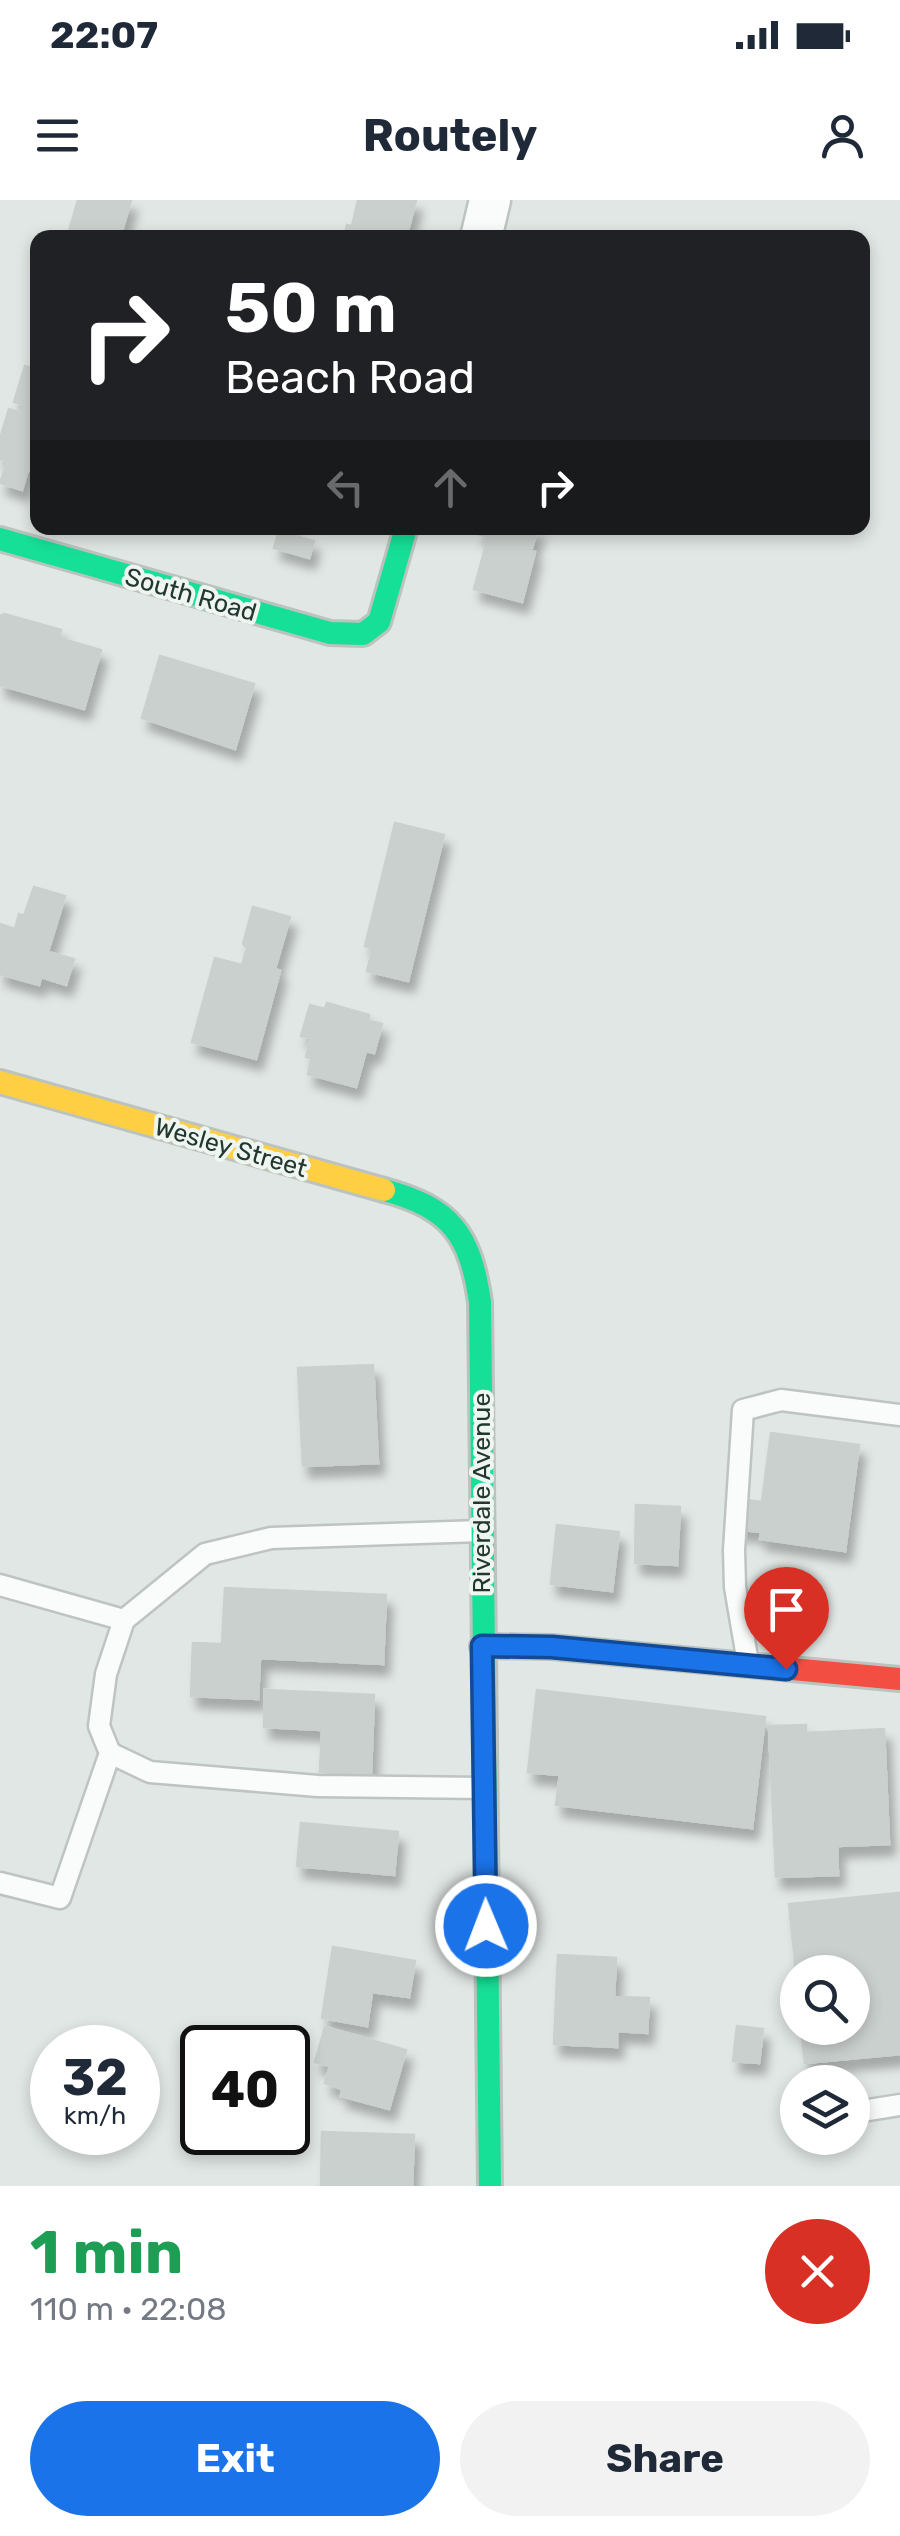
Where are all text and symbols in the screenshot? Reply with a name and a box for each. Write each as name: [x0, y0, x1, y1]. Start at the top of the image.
text: 22:07: [50, 12, 158, 58]
icon: menu: [30, 108, 85, 163]
icon: person: [815, 108, 870, 163]
text: Routely: [363, 109, 537, 162]
text: 50 m: [225, 267, 397, 350]
icon: right: [60, 270, 190, 400]
text: Beach Road: [225, 351, 475, 404]
icon: left: [318, 460, 373, 515]
icon: ahead: [423, 460, 478, 515]
icon: right: [528, 460, 583, 515]
street label: South Road: [122, 562, 260, 627]
street label: Wesley Street: [151, 1112, 311, 1183]
street label: Riverdale Avenue: [467, 1393, 496, 1593]
pin: [744, 1567, 829, 1670]
icon: arrive: [759, 1582, 814, 1637]
position arrow: [434, 1874, 538, 1978]
map controls: [780, 1955, 870, 2155]
button: search: [780, 1955, 870, 2045]
speed limit sign: 40: [180, 2025, 310, 2155]
text: 32: [62, 2048, 128, 2108]
button: layers: [780, 2065, 870, 2155]
text: km/h: [64, 2101, 126, 2130]
text: 1 min: [30, 2217, 183, 2288]
button: close: [765, 2219, 870, 2324]
text: 110 m · 22:08: [30, 2290, 227, 2328]
button: Exit: [30, 2401, 440, 2516]
button: Share: [460, 2401, 870, 2516]

